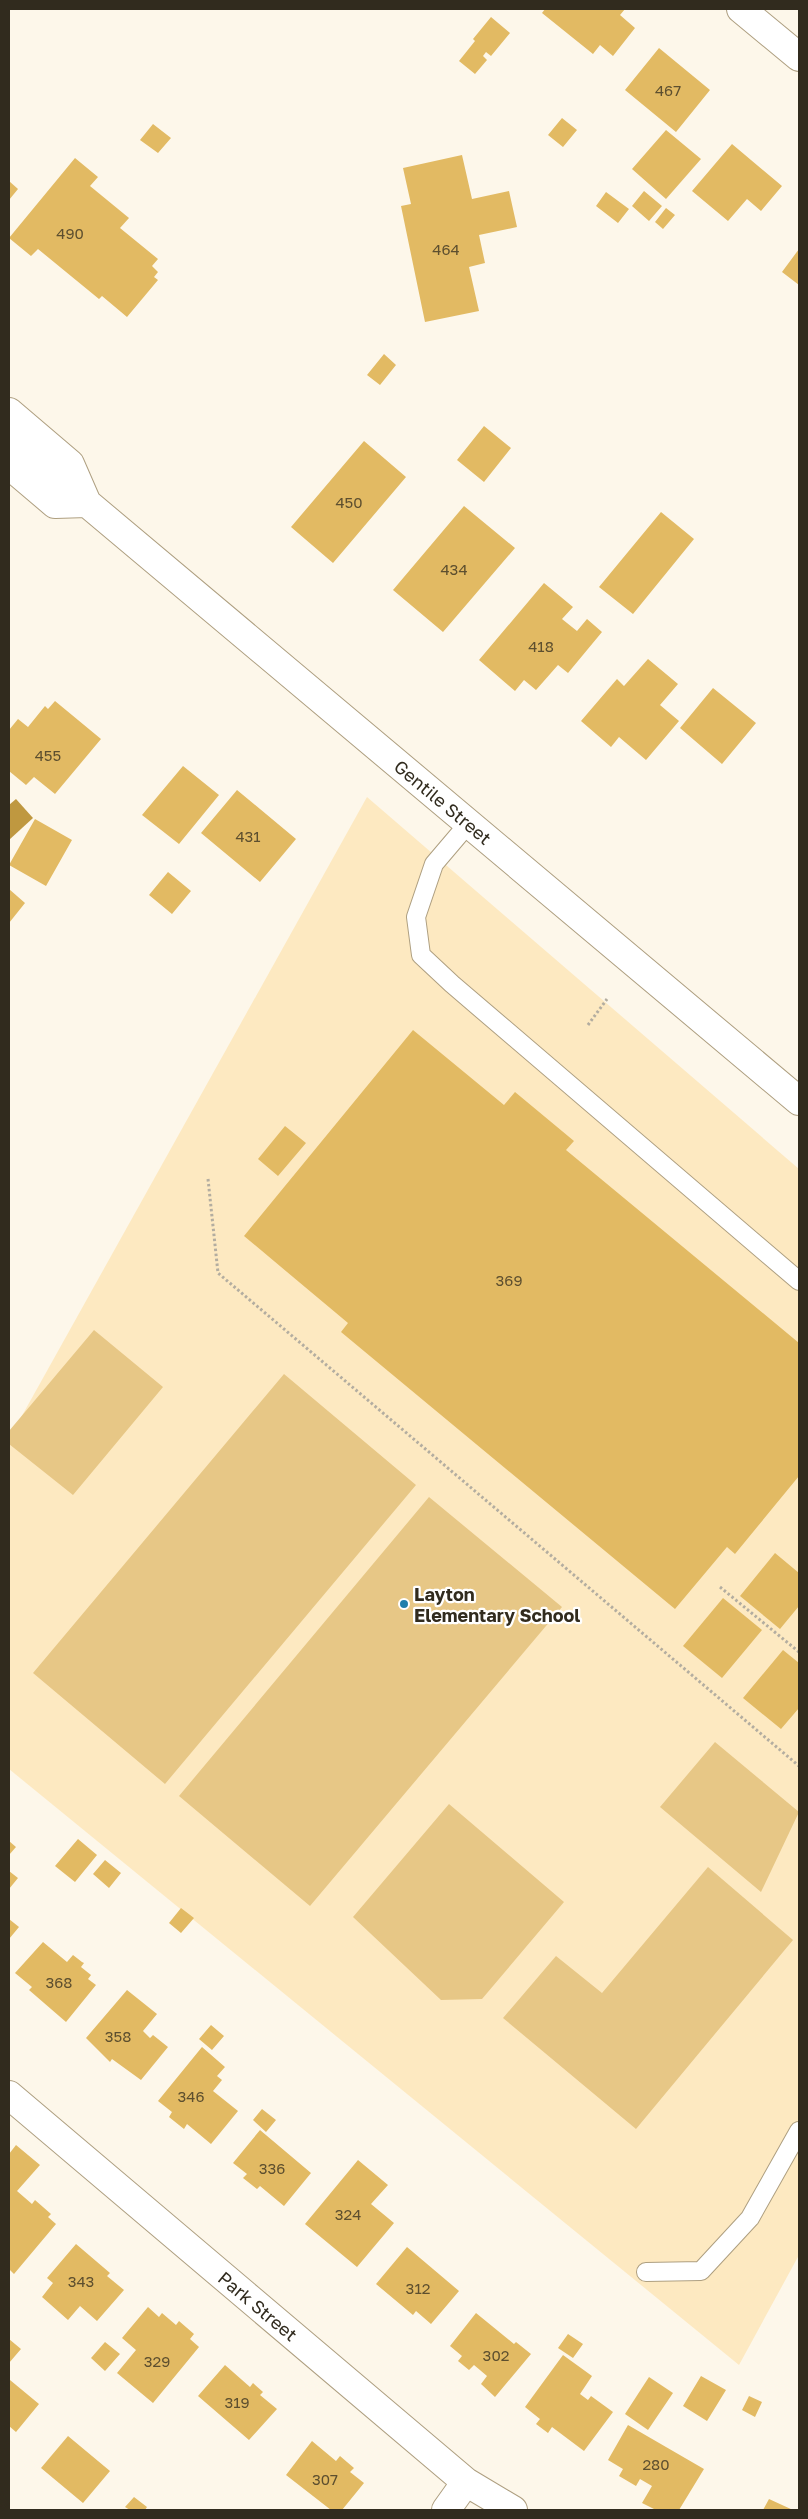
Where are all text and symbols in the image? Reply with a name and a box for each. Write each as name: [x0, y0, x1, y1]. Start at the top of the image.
house number: 467: [655, 81, 681, 99]
house number: 490: [56, 224, 84, 242]
house number: 464: [432, 240, 460, 258]
house number: 450: [335, 493, 363, 511]
house number: 434: [440, 560, 468, 578]
house number: 418: [528, 637, 554, 655]
house number: 455: [35, 746, 61, 764]
street label: Gentile Street: [390, 755, 496, 849]
house number: 431: [235, 827, 261, 845]
house number: 369: [496, 1271, 522, 1289]
place label: Layton Elementary School: [414, 1583, 580, 1626]
marker: Layton Elementary School: [398, 1598, 410, 1610]
house number: 368: [45, 1973, 73, 1991]
house number: 358: [105, 2027, 131, 2045]
house number: 346: [177, 2087, 205, 2105]
house number: 336: [259, 2159, 285, 2177]
house number: 324: [335, 2205, 361, 2223]
street label: Park Street: [214, 2266, 302, 2346]
house number: 343: [68, 2272, 94, 2290]
house number: 312: [406, 2279, 430, 2297]
house number: 302: [483, 2346, 509, 2364]
house number: 329: [144, 2352, 170, 2370]
house number: 319: [224, 2393, 250, 2411]
house number: 280: [642, 2455, 670, 2473]
house number: 307: [312, 2470, 338, 2488]

